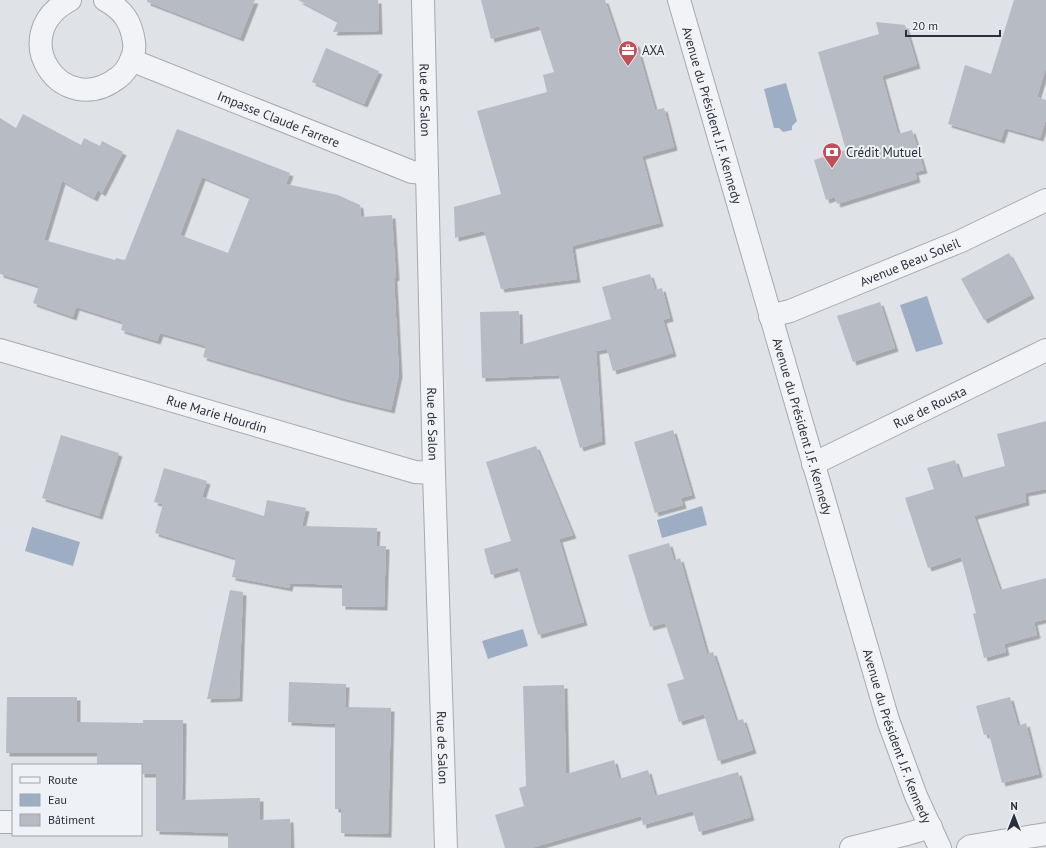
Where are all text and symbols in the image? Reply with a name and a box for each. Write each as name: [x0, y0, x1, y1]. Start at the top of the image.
scale bar: [906, 12, 1000, 38]
text: 20 m: [912, 18, 938, 33]
street label: Avenue du Président J.F. Kennedy: [679, 25, 746, 206]
office icon: AXA: [617, 39, 639, 67]
place label: AXA: [642, 42, 665, 59]
street label: Rue de Salon: [416, 63, 435, 137]
street label: Impasse Claude Farrere: [215, 87, 342, 151]
bank icon: Crédit Mutuel: [821, 141, 843, 169]
place label: Crédit Mutuel: [846, 144, 922, 161]
street label: Avenue Beau Soleil: [857, 234, 963, 290]
street label: Avenue du Président J.F. Kennedy: [769, 336, 837, 517]
street label: Rue de Rousta: [890, 382, 969, 432]
street label: Rue de Salon: [424, 387, 442, 461]
street label: Rue Marie Hourdin: [164, 391, 269, 437]
street label: Avenue du Président J.F. Kennedy: [859, 647, 936, 826]
street label: Rue de Salon: [433, 711, 452, 785]
legend: [12, 764, 142, 836]
text: Route: [48, 772, 78, 787]
text: Eau: [48, 792, 67, 807]
north arrow: [994, 796, 1034, 836]
text: N: [1010, 799, 1018, 813]
text: Bâtiment: [48, 812, 95, 827]

